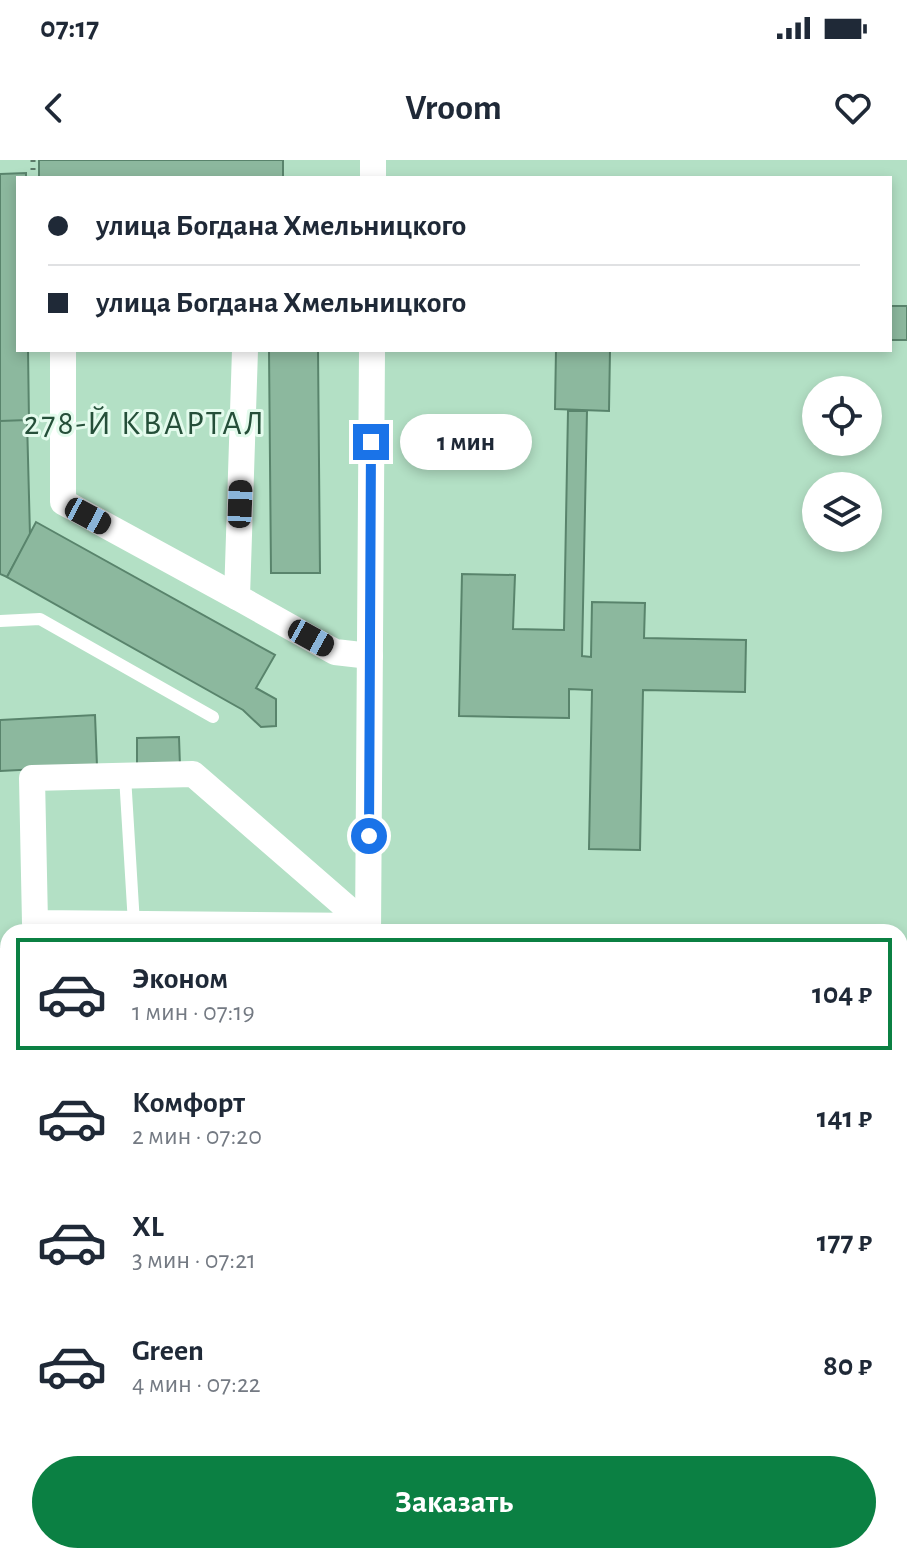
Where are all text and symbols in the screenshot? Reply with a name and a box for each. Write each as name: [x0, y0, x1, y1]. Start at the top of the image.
text: 07:17: [40, 13, 99, 43]
icon: back: [32, 86, 76, 130]
icon: heart: [831, 86, 875, 130]
text: Vroom: [405, 90, 502, 126]
text: улица Богдана Хмельницкого: [96, 211, 466, 241]
text: улица Богдана Хмельницкого: [96, 288, 466, 318]
map controls: [802, 376, 882, 552]
button: locate: [802, 376, 882, 456]
district label: 278-Й КВАРТАЛ: [24, 406, 266, 441]
callout: 1 мин: [399, 414, 531, 470]
route end: [353, 424, 389, 460]
text: 1 мин: [437, 429, 495, 455]
button: layers: [802, 472, 882, 552]
car: [227, 480, 253, 528]
car: [61, 494, 115, 538]
car: [284, 616, 338, 660]
route start: [351, 818, 387, 854]
icon: car: [36, 958, 108, 1030]
text: Эконом: [132, 964, 228, 994]
text: 104 ₽: [812, 979, 872, 1009]
text: 1 мин · 07:19: [132, 999, 255, 1025]
icon: car: [36, 1082, 108, 1154]
text: Комфорт: [132, 1088, 245, 1118]
text: 141 ₽: [817, 1103, 872, 1133]
text: 2 мин · 07:20: [132, 1123, 262, 1149]
icon: car: [36, 1206, 108, 1278]
text: XL: [132, 1212, 164, 1242]
text: 177 ₽: [817, 1227, 872, 1257]
text: 3 мин · 07:21: [132, 1247, 256, 1273]
icon: car: [36, 1330, 108, 1402]
text: Green: [132, 1336, 204, 1366]
text: 80 ₽: [823, 1351, 872, 1381]
text: 4 мин · 07:22: [132, 1371, 261, 1397]
button: Заказать: [32, 1456, 876, 1548]

